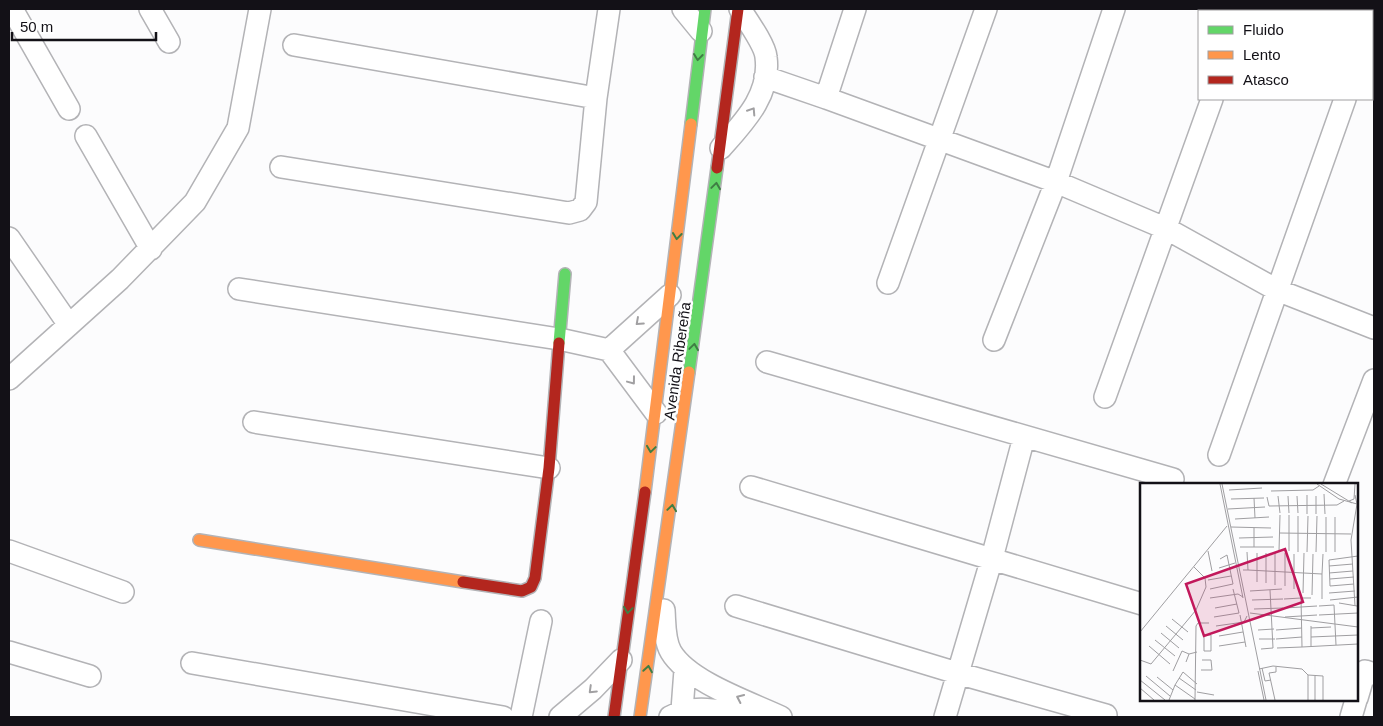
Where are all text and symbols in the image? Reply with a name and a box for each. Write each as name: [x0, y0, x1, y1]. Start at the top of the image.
scale bar: [12, 10, 156, 42]
legend: [1198, 10, 1373, 100]
text: 50 m: [20, 18, 53, 35]
text: Fluido: [1243, 21, 1284, 38]
text: Lento: [1243, 46, 1281, 63]
one-way arrow: [693, 53, 704, 61]
text: Atasco: [1243, 71, 1289, 88]
one-way arrow: [746, 107, 755, 117]
one-way arrow: [710, 182, 721, 190]
one-way arrow: [672, 232, 683, 240]
street label: Avenida Ribereña: [660, 300, 694, 421]
one-way arrow: [636, 316, 645, 325]
one-way arrow: [688, 343, 698, 352]
one-way arrow: [627, 375, 635, 384]
one-way arrow: [646, 446, 657, 454]
inset map: [1140, 483, 1358, 701]
one-way arrow: [666, 504, 676, 513]
one-way arrow: [623, 606, 634, 614]
one-way arrow: [642, 665, 652, 673]
one-way arrow: [588, 684, 597, 693]
one-way arrow: [736, 694, 745, 704]

